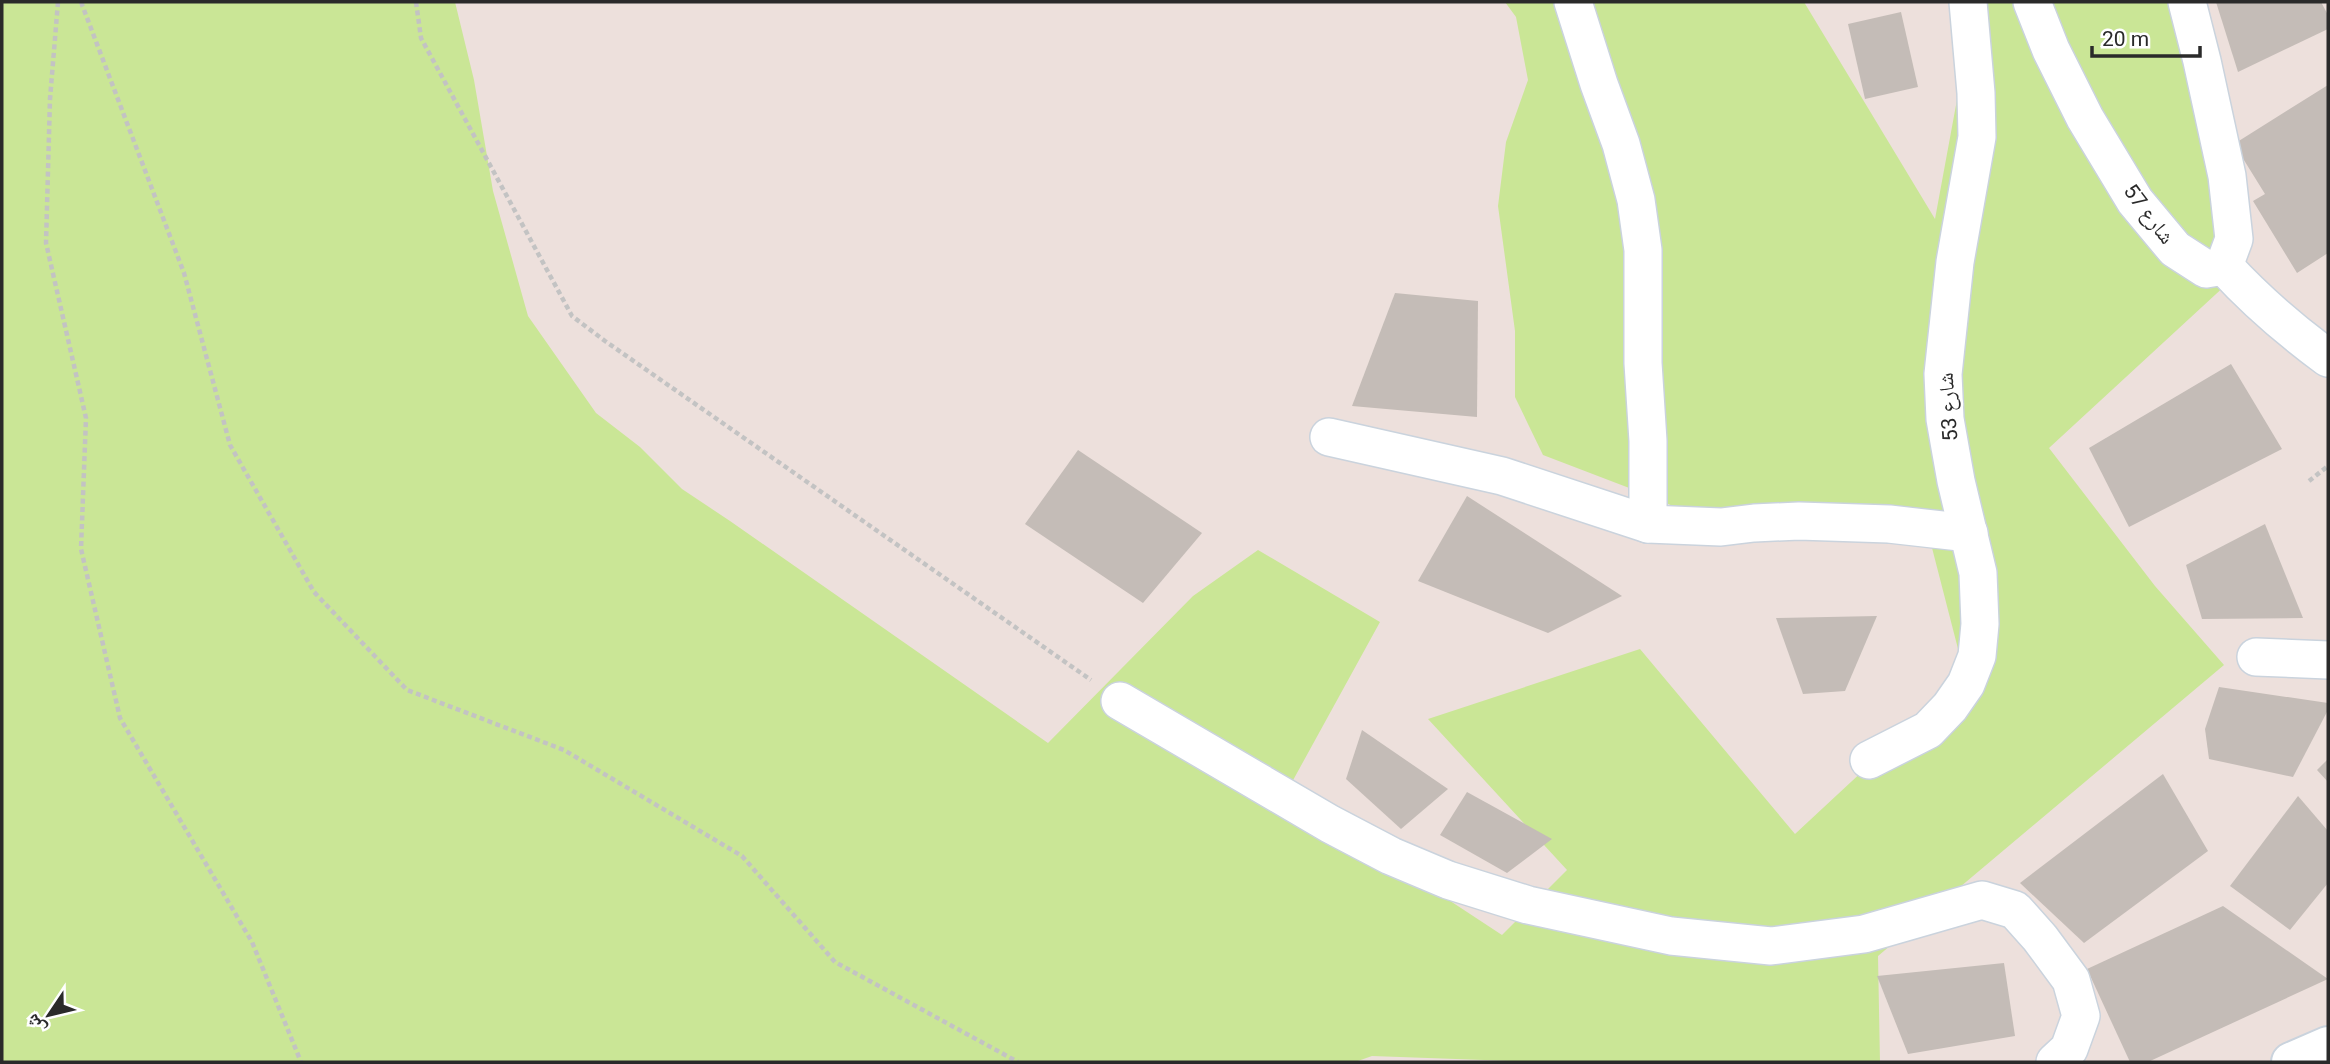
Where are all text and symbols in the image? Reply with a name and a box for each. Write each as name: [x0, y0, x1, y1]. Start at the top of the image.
scale bar: [2092, 14, 2200, 58]
text: 20 m: [2102, 27, 2149, 51]
street label: شارع 57: [2118, 179, 2179, 249]
street label: شارع 53: [1934, 372, 1963, 442]
north arrow: [14, 980, 84, 1050]
text: ش: [20, 1010, 51, 1039]

